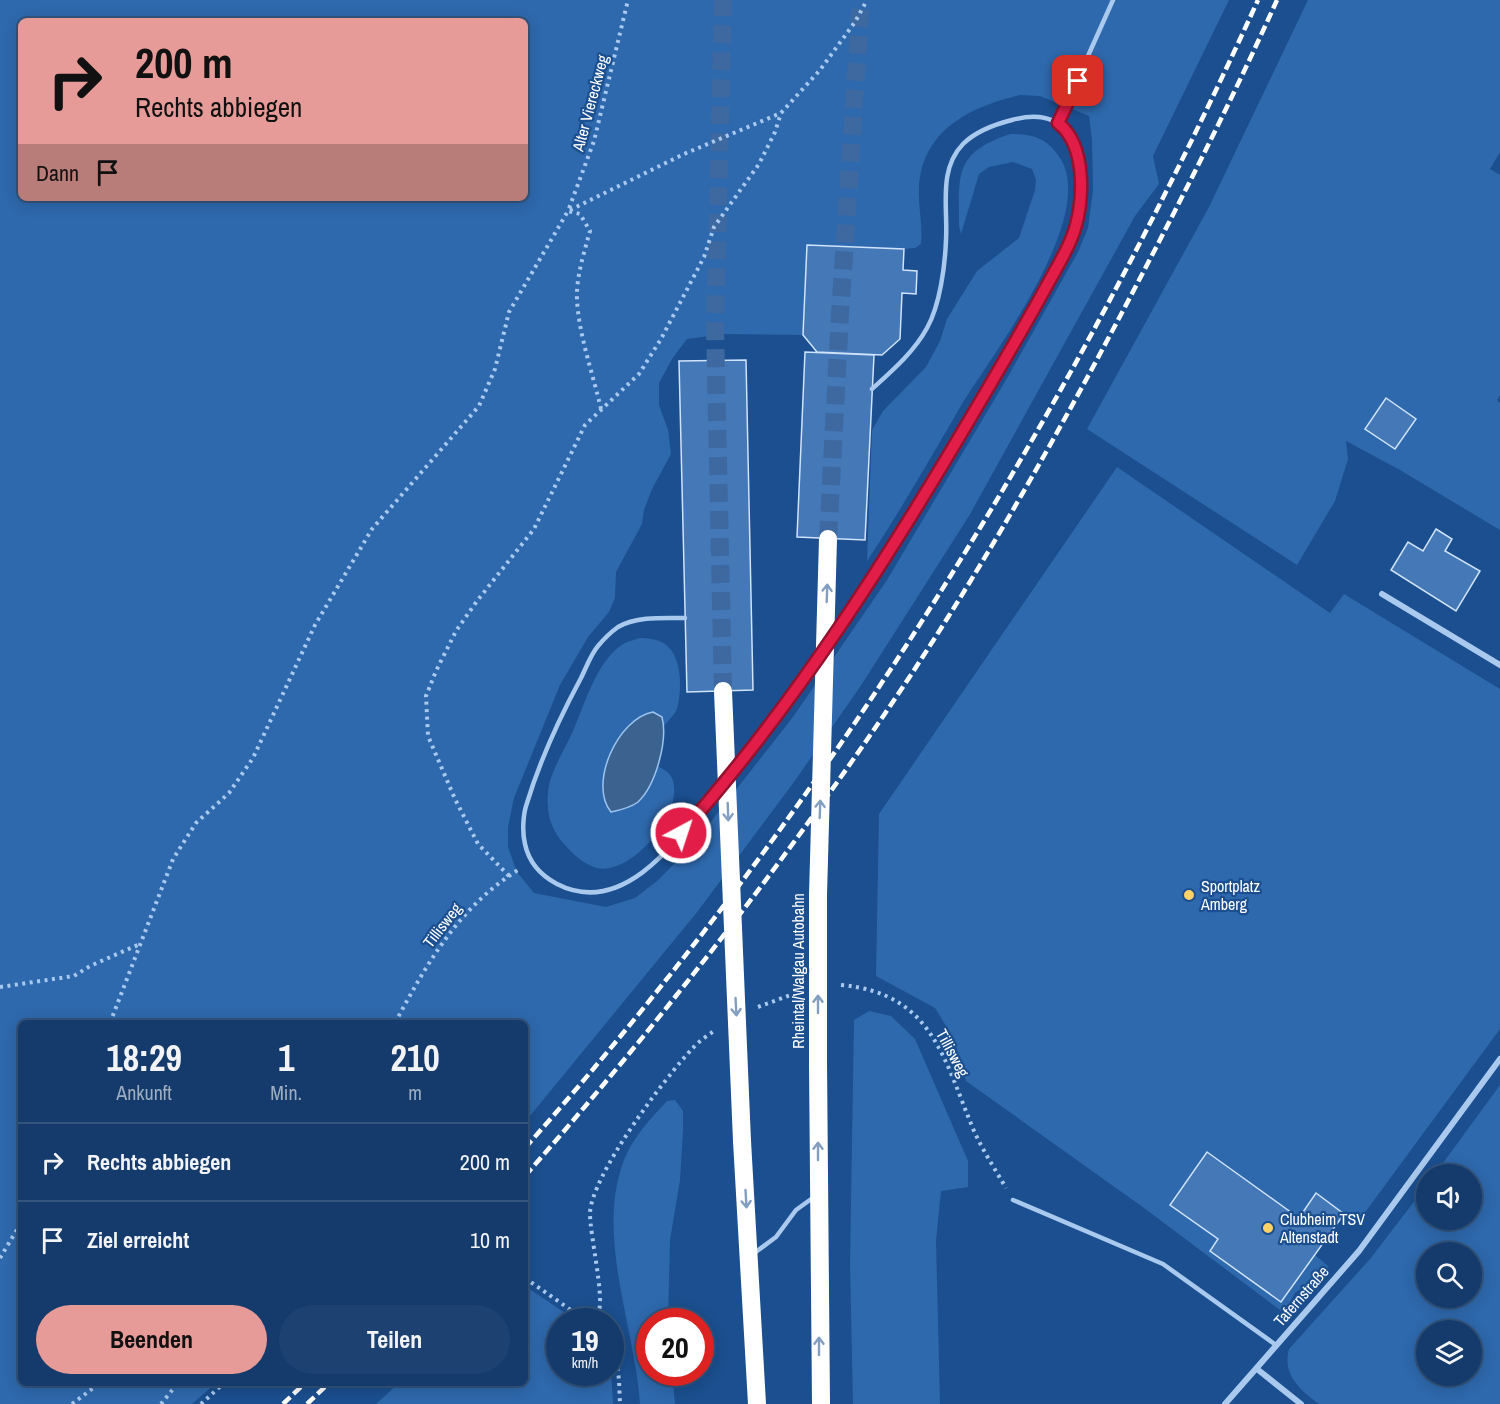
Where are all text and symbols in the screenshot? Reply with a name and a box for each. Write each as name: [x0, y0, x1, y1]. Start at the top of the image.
text: 200 m: [135, 35, 233, 91]
icon: right: [36, 42, 114, 120]
street label: Alter Viereckweg: [566, 52, 614, 155]
pin: [1052, 55, 1103, 106]
icon: arrive: [1061, 64, 1094, 97]
text: Rechts abbiegen: [135, 89, 302, 125]
icon: arrive: [91, 156, 124, 189]
text: Dann: [36, 158, 79, 188]
one-way arrow: [821, 583, 832, 603]
one-way arrow: [814, 799, 826, 819]
position arrow: [649, 801, 713, 865]
one-way arrow: [722, 802, 733, 822]
place label: Sportplatz Amberg: [1200, 875, 1261, 915]
marker: Sportplatz Amberg: [1182, 888, 1196, 902]
street label: Rheintal/Walgau Autobahn: [787, 893, 809, 1049]
street label: Tillisweg: [417, 897, 467, 952]
one-way arrow: [812, 994, 824, 1014]
one-way arrow: [730, 997, 741, 1017]
street label: Tillisweg: [931, 1025, 975, 1082]
text: 18:29: [106, 1034, 182, 1082]
text: 1: [278, 1034, 294, 1082]
text: 210: [390, 1034, 440, 1082]
text: Ankunft: [116, 1079, 172, 1106]
text: Min.: [270, 1079, 302, 1106]
text: m: [408, 1079, 422, 1106]
one-way arrow: [812, 1141, 824, 1161]
icon: right: [36, 1146, 69, 1179]
text: Rechts abbiegen: [87, 1147, 231, 1177]
text: 200 m: [460, 1147, 510, 1177]
map controls: [1416, 1164, 1482, 1386]
button: sound: [1416, 1164, 1482, 1230]
one-way arrow: [740, 1189, 751, 1209]
place label: Clubheim TSV Altenstadt: [1279, 1208, 1365, 1248]
marker: Clubheim TSV Altenstadt: [1261, 1221, 1275, 1235]
icon: arrive: [36, 1224, 69, 1257]
text: Ziel erreicht: [87, 1225, 189, 1255]
text: 10 m: [470, 1225, 510, 1255]
button: search: [1416, 1242, 1482, 1308]
street label: Tafernstraße: [1268, 1261, 1334, 1331]
button: Beenden: [36, 1305, 267, 1374]
button: Teilen: [279, 1305, 510, 1374]
speed limit sign: 20: [636, 1308, 714, 1386]
text: 19: [571, 1320, 599, 1360]
button: layers: [1416, 1320, 1482, 1386]
one-way arrow: [813, 1336, 825, 1356]
text: km/h: [572, 1352, 598, 1373]

